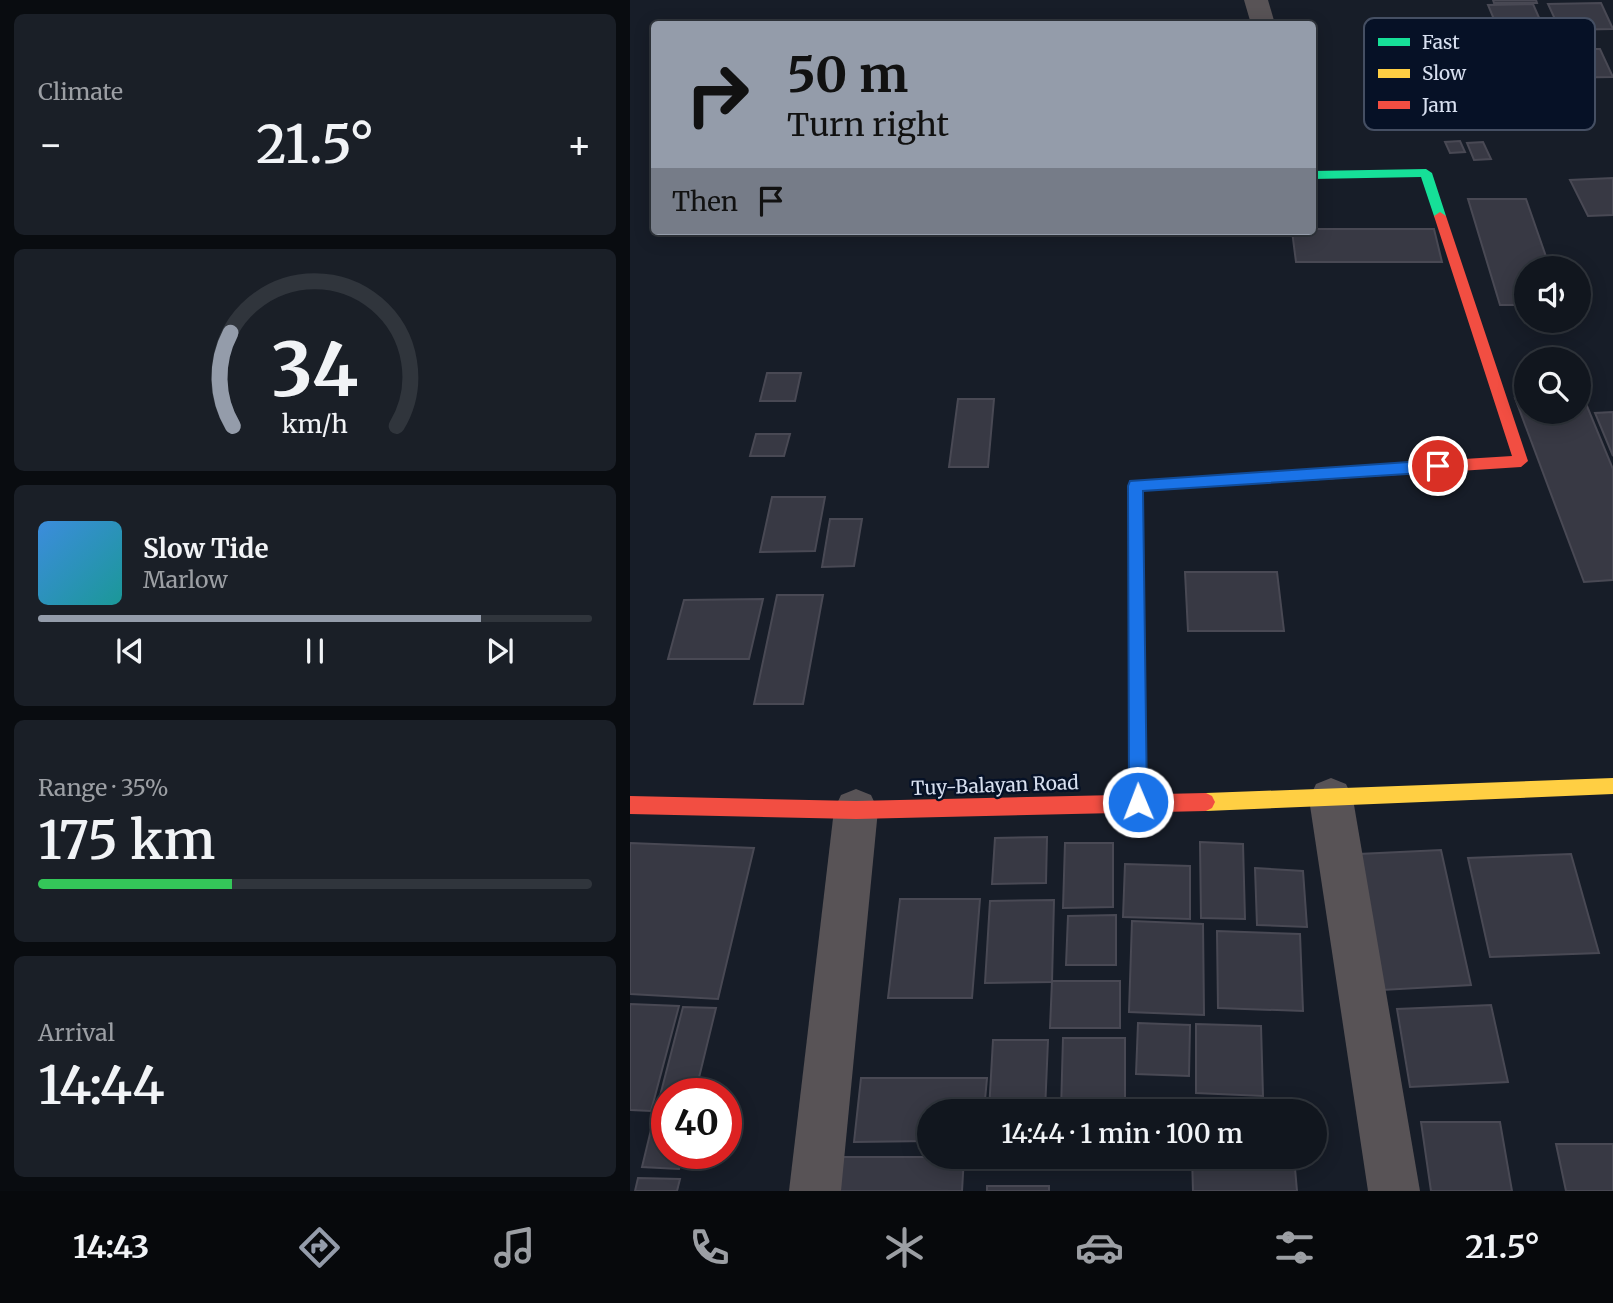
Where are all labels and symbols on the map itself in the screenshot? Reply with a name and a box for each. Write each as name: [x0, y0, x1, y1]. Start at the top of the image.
legend: [1364, 18, 1595, 130]
text: Fast: [1422, 30, 1460, 54]
text: Slow: [1422, 61, 1467, 85]
text: Jam: [1421, 93, 1458, 117]
pin: [1408, 436, 1468, 496]
position arrow: [1101, 765, 1175, 839]
street label: Tuy-Balayan Road: [911, 770, 1079, 800]
speed limit sign: 40: [651, 1078, 742, 1169]

